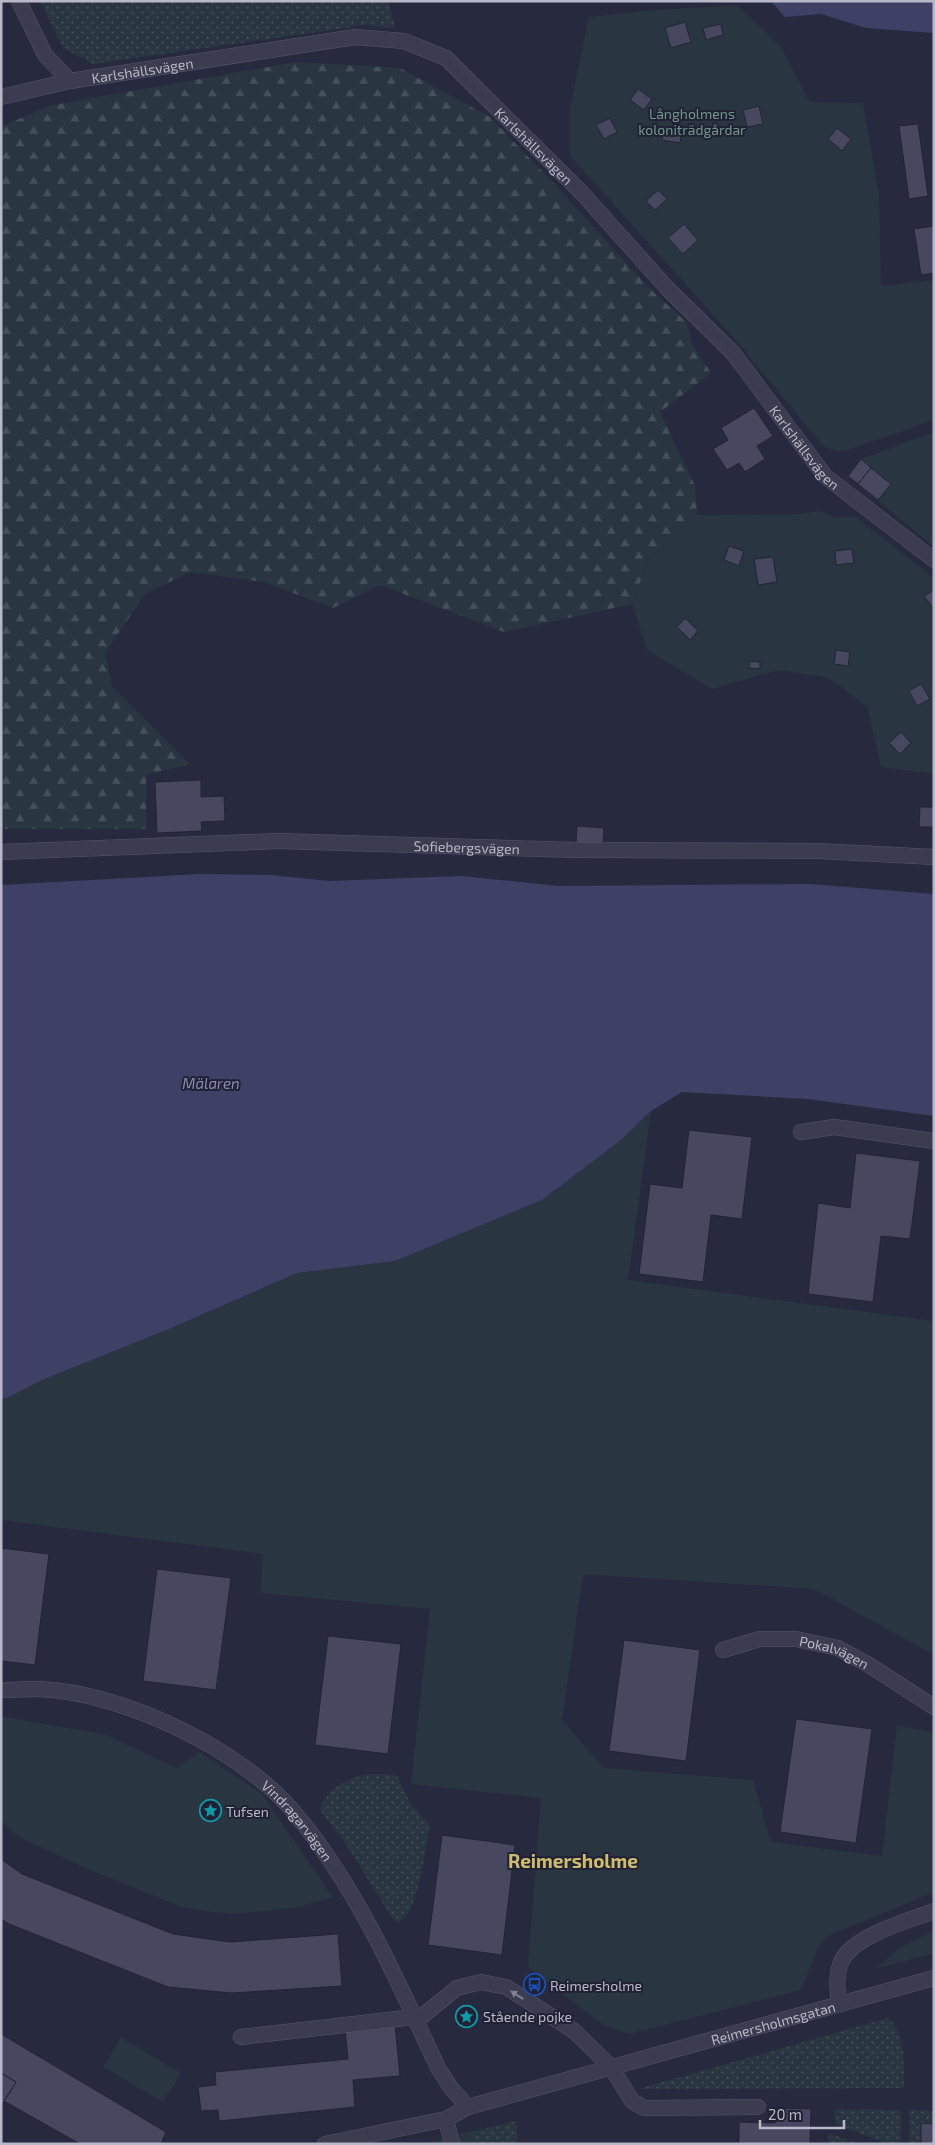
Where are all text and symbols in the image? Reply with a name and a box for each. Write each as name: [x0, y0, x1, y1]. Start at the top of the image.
street label: Karlshällsvägen: [90, 54, 194, 86]
street label: Karlshällsvägen: [492, 103, 577, 188]
park label: Långholmens koloniträdgårdar: [638, 105, 746, 138]
street label: Karlshällsvägen: [766, 402, 843, 493]
street label: Sofiebergsvägen: [413, 837, 520, 857]
water label: Mälaren: [182, 1074, 240, 1092]
street label: Pokalvägen: [798, 1631, 872, 1672]
street label: Vindragarvägen: [259, 1776, 336, 1864]
place icon: Tufsen: [198, 1799, 222, 1823]
place label: Tufsen: [226, 1803, 269, 1820]
district label: Reimersholme: [508, 1849, 638, 1872]
bus stop icon: Reimersholme: [522, 1973, 546, 1997]
place label: Reimersholme: [550, 1977, 642, 1994]
one-way arrow: [511, 1990, 524, 2000]
street label: Reimersholmsgatan: [709, 1997, 837, 2048]
place icon: Stående pojke: [455, 2004, 479, 2028]
place label: Stående pojke: [483, 2008, 572, 2025]
scale bar: [760, 2098, 844, 2130]
text: 20 m: [768, 2105, 802, 2123]

